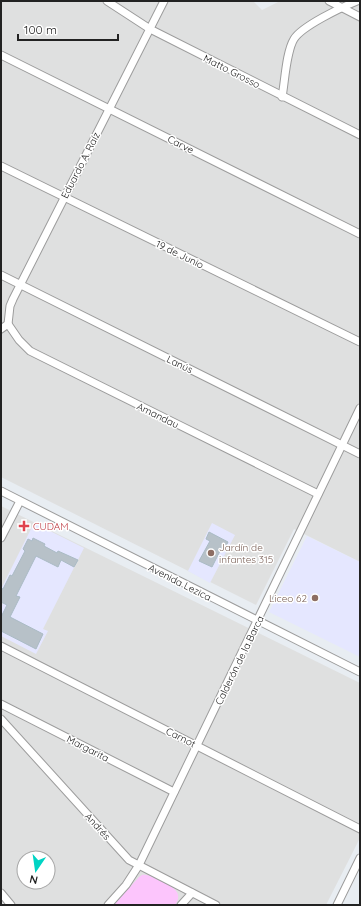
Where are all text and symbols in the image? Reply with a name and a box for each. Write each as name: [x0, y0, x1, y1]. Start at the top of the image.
scale bar: [18, 16, 118, 42]
text: 100 m: [24, 22, 57, 37]
street label: Matto Grosso: [201, 52, 262, 91]
street label: Eduardo A. Raíz: [58, 130, 103, 201]
street label: Carve: [165, 132, 196, 157]
street label: 19 de Junio: [154, 237, 206, 272]
street label: Lanús: [165, 353, 195, 376]
street label: Amandau: [135, 400, 181, 431]
marker: CUDAM: [18, 520, 30, 532]
place label: CUDAM: [33, 520, 69, 533]
place label: Jardín de infantes 315: [219, 541, 273, 566]
marker: Jardín de infantes 315: [206, 548, 216, 558]
street label: Avenida Lezica: [146, 561, 213, 604]
place label: Liceo 62: [269, 592, 307, 605]
marker: Liceo 62: [310, 593, 320, 603]
street label: Calderón de la Barca: [212, 613, 267, 707]
street label: Carnot: [164, 724, 198, 751]
street label: Margarita: [64, 732, 111, 765]
street label: Andrés: [82, 810, 113, 843]
north arrow: [16, 850, 56, 890]
text: N: [28, 872, 39, 887]

